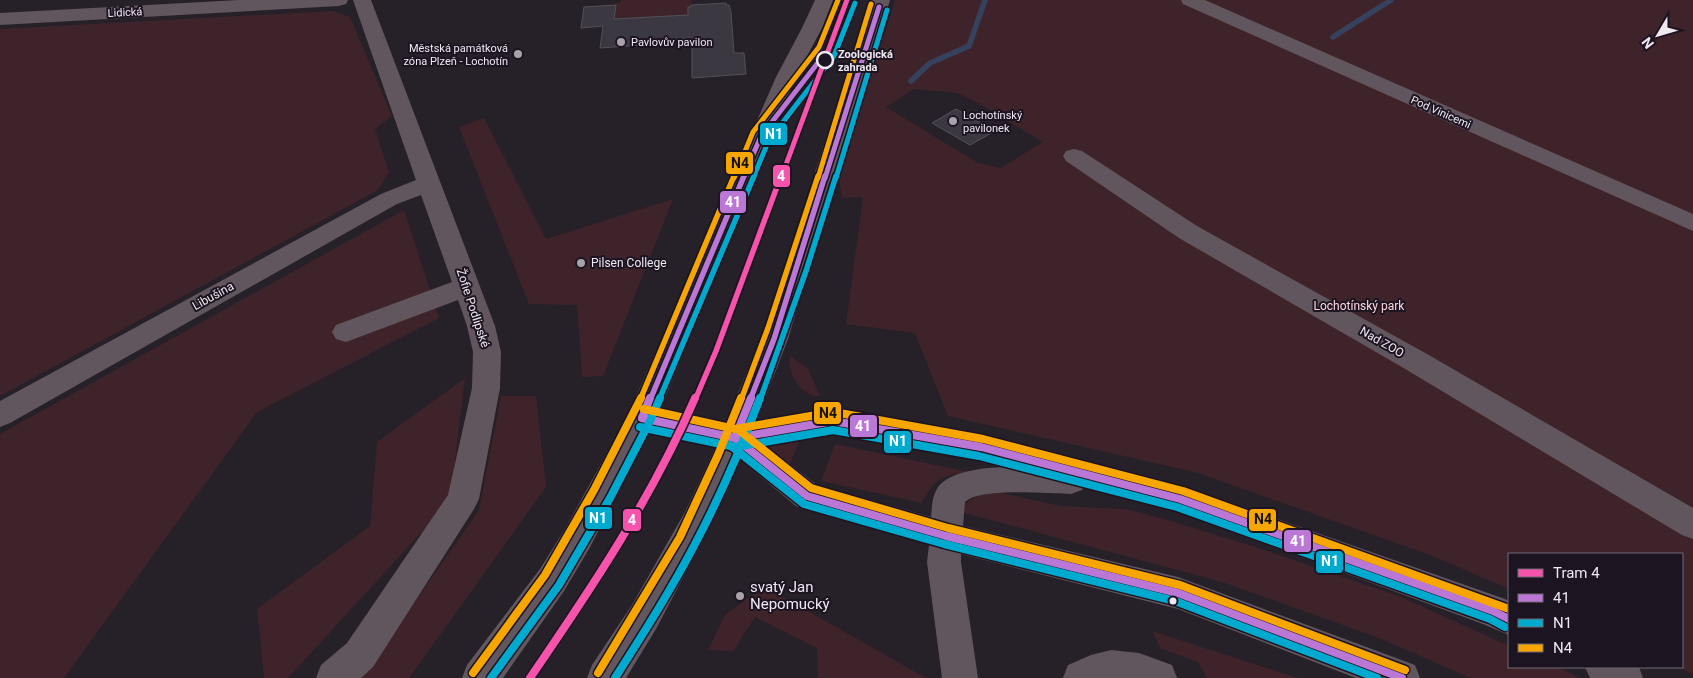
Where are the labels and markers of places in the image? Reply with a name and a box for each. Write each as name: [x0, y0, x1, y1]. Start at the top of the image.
marker: Pavlovův pavilon: [615, 36, 627, 48]
place label: Pavlovův pavilon: [631, 36, 713, 49]
place label: Městská památková zóna Plzeň - Lochotín: [403, 42, 508, 68]
marker: Městská památková zóna Plzeň - Lochotín: [512, 48, 524, 60]
place label: Zoologická zahrada: [838, 48, 893, 74]
marker: Zoologická zahrada: [816, 51, 834, 69]
place label: Lochotínský pavilonek: [963, 109, 1023, 135]
marker: Lochotínský pavilonek: [947, 115, 959, 127]
place label: Pilsen College: [591, 256, 667, 270]
marker: Pilsen College: [575, 257, 587, 269]
place label: svatý Jan Nepomucký: [750, 578, 830, 613]
marker: svatý Jan Nepomucký: [734, 590, 746, 602]
unlabelled marker: [1168, 596, 1178, 606]

